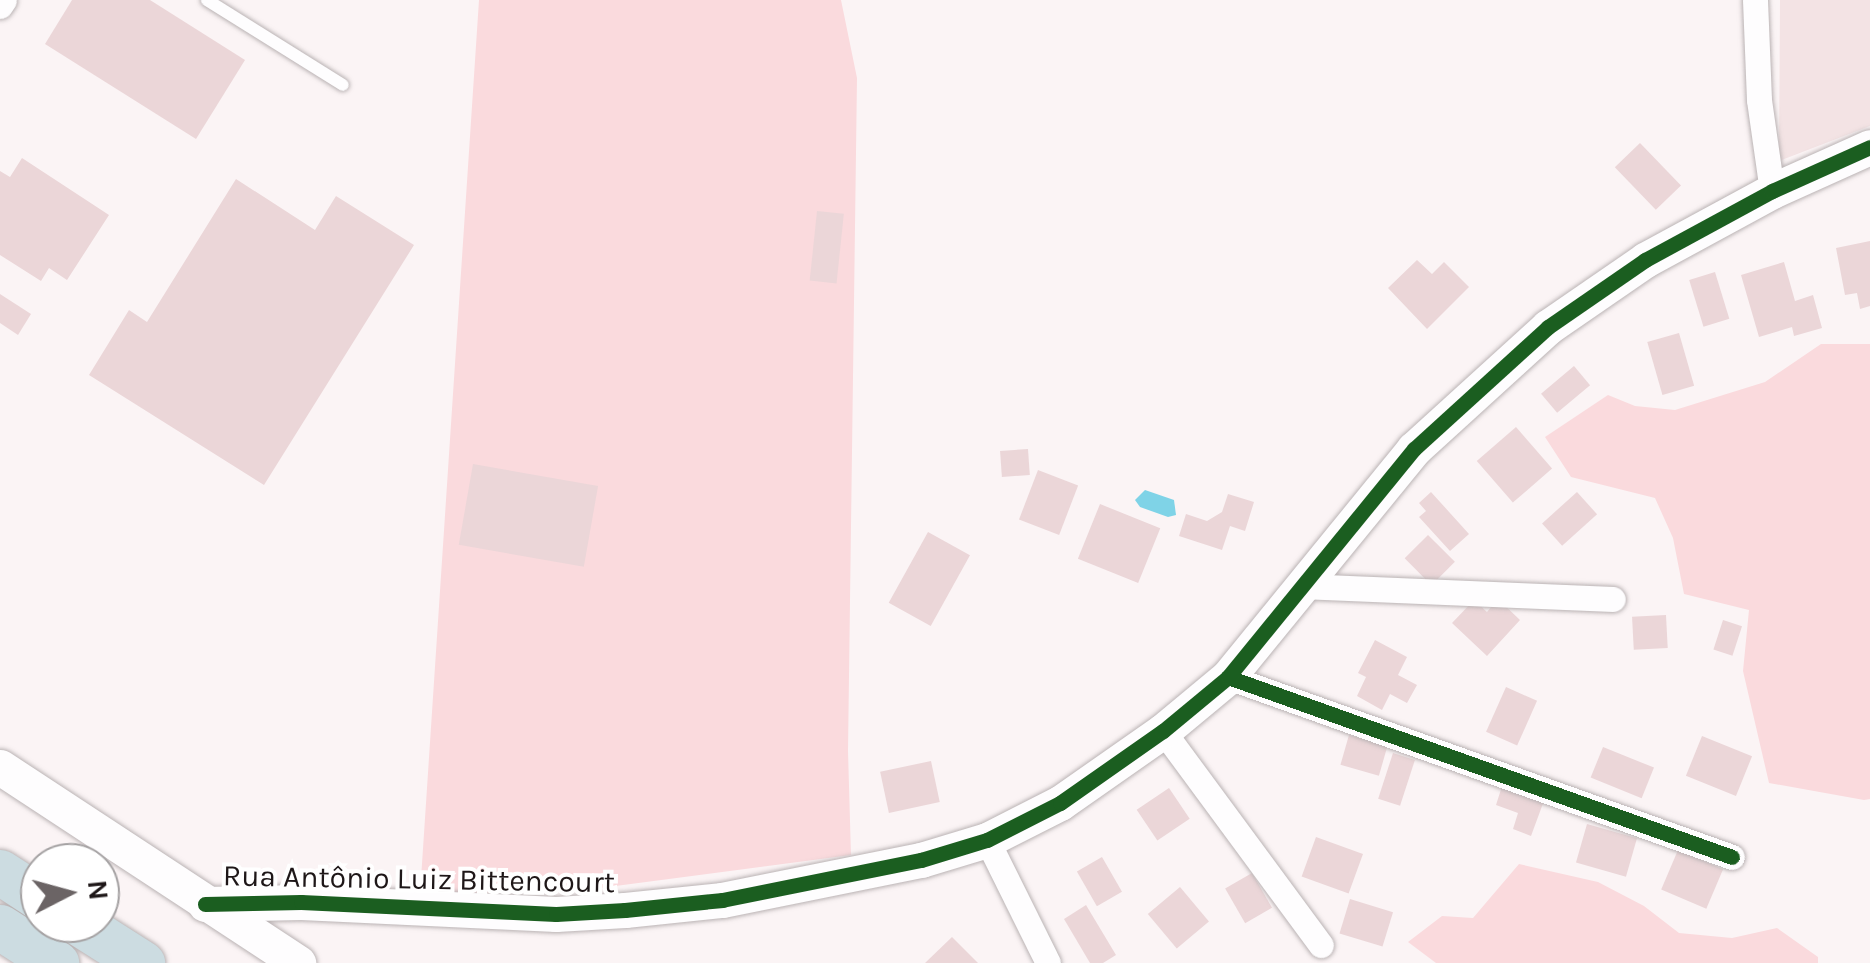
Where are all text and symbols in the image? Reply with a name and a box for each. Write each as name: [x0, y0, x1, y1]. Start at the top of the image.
north arrow: [20, 843, 120, 943]
street label: Rua Antônio Luiz Bittencourt: [223, 858, 615, 900]
text: N: [81, 878, 116, 902]

